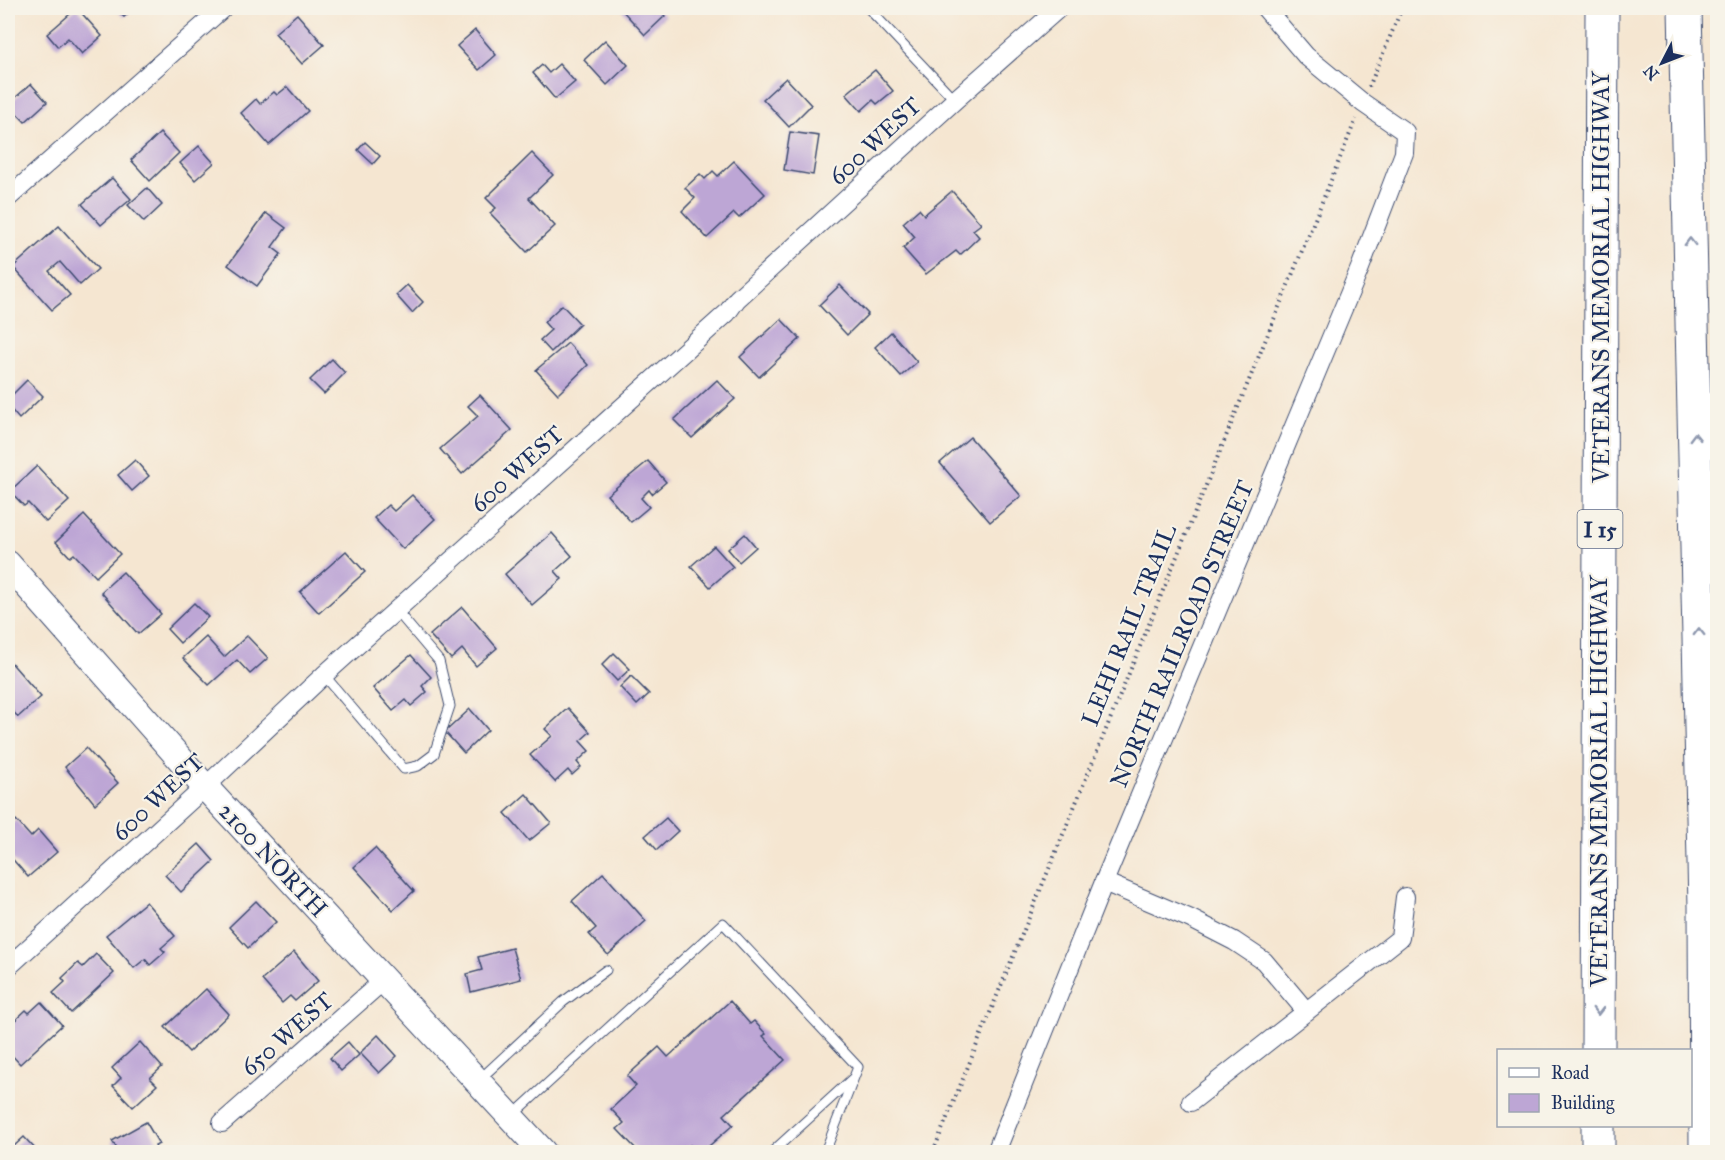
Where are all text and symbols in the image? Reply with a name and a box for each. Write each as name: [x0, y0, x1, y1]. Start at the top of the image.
north arrow: [1632, 33, 1692, 93]
text: N: [1639, 61, 1663, 84]
street label: VETERANS MEMORIAL HIGHWAY: [1586, 70, 1616, 484]
street label: 600 WEST: [822, 91, 928, 191]
one-way arrow: [1684, 238, 1696, 247]
street label: 600 WEST: [464, 419, 570, 519]
one-way arrow: [1688, 433, 1701, 442]
street label: NORTH RAILROAD STREET: [1104, 476, 1260, 792]
road number: I 15: [1578, 510, 1622, 548]
street label: LEHI RAIL TRAIL: [1075, 520, 1183, 730]
street label: VETERANS MEMORIAL HIGHWAY: [1584, 574, 1614, 988]
one-way arrow: [1693, 628, 1705, 637]
street label: 600 WEST: [105, 747, 211, 847]
street label: 2100 NORTH: [212, 796, 334, 924]
street label: 650 WEST: [235, 986, 339, 1082]
one-way arrow: [1592, 1006, 1604, 1015]
legend: [1497, 1049, 1692, 1127]
text: Road: [1551, 1062, 1589, 1084]
text: Building: [1551, 1092, 1615, 1115]

